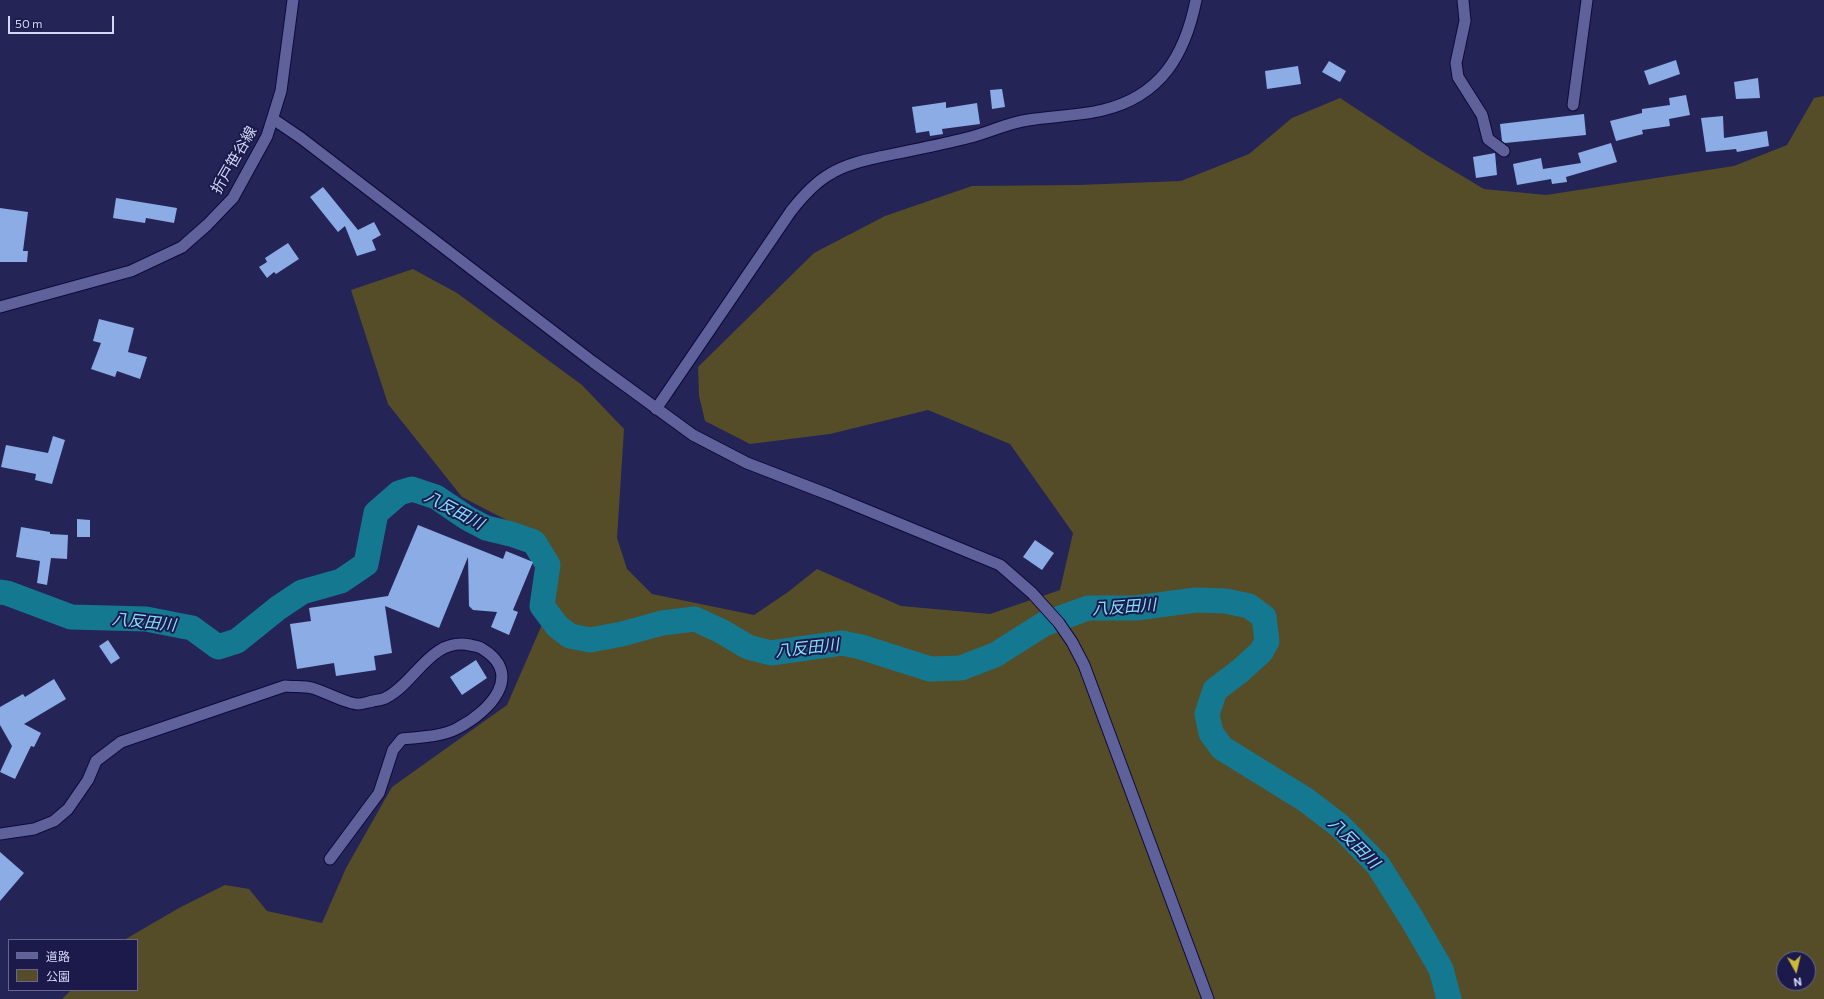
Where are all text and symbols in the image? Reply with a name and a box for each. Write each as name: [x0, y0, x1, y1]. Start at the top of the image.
scale bar: [10, 8, 116, 34]
text: 50 m: [15, 16, 43, 30]
street label: 折戸笹谷線: [207, 123, 261, 197]
water label: 八反田川: [421, 487, 487, 533]
water label: 八反田川: [1091, 595, 1157, 619]
water label: 八反田川: [111, 609, 177, 635]
water label: 八反田川: [774, 635, 840, 661]
water label: 八反田川: [1325, 814, 1383, 872]
legend: [8, 939, 138, 991]
text: 道路: [46, 949, 70, 963]
north arrow: [1776, 951, 1816, 991]
text: 公園: [46, 969, 70, 983]
text: N: [1793, 975, 1803, 989]

